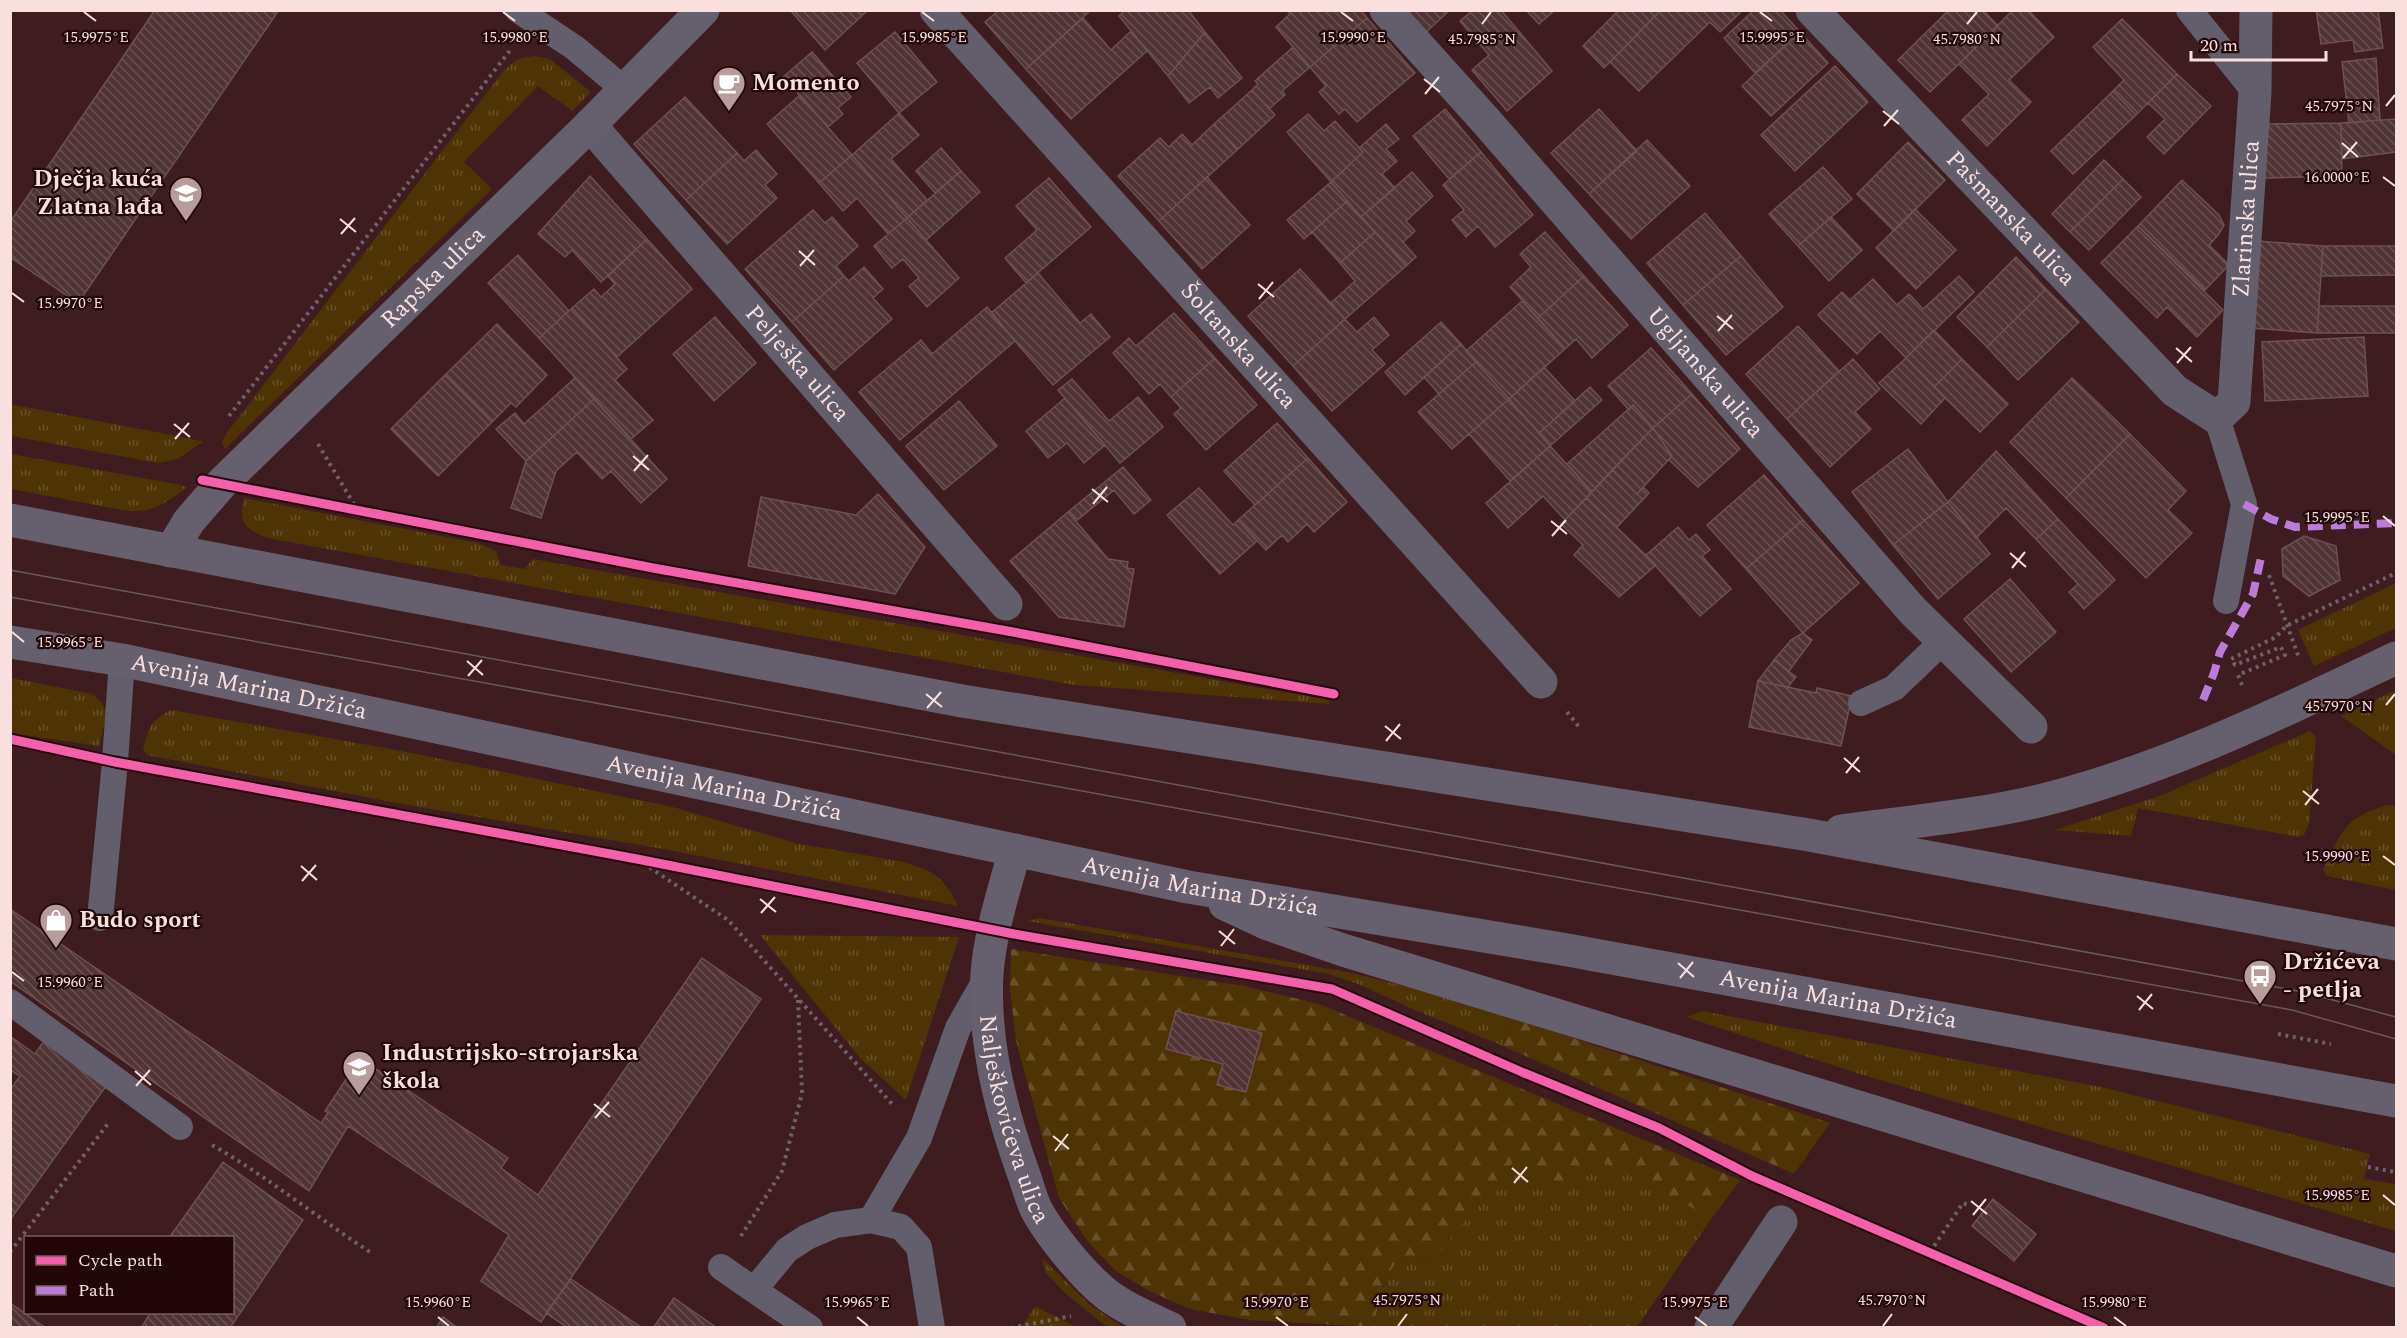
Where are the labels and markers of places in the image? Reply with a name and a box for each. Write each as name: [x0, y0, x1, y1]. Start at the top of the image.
cafe icon: Momento: [711, 65, 747, 112]
place label: Momento: [752, 65, 860, 101]
place label: Dječja kuća Zlatna lađa: [33, 161, 164, 225]
school or university icon: Dječja kuća Zlatna lađa: [168, 175, 204, 222]
shop icon: Budo sport: [38, 902, 74, 949]
place label: Budo sport: [79, 902, 201, 938]
place label: Držićeva - petlja: [2283, 944, 2380, 1008]
bus stop icon: Držićeva - petlja: [2242, 958, 2278, 1005]
place label: Industrijsko-strojarska škola: [382, 1035, 639, 1099]
school or university icon: Industrijsko-strojarska škola: [341, 1049, 377, 1096]

